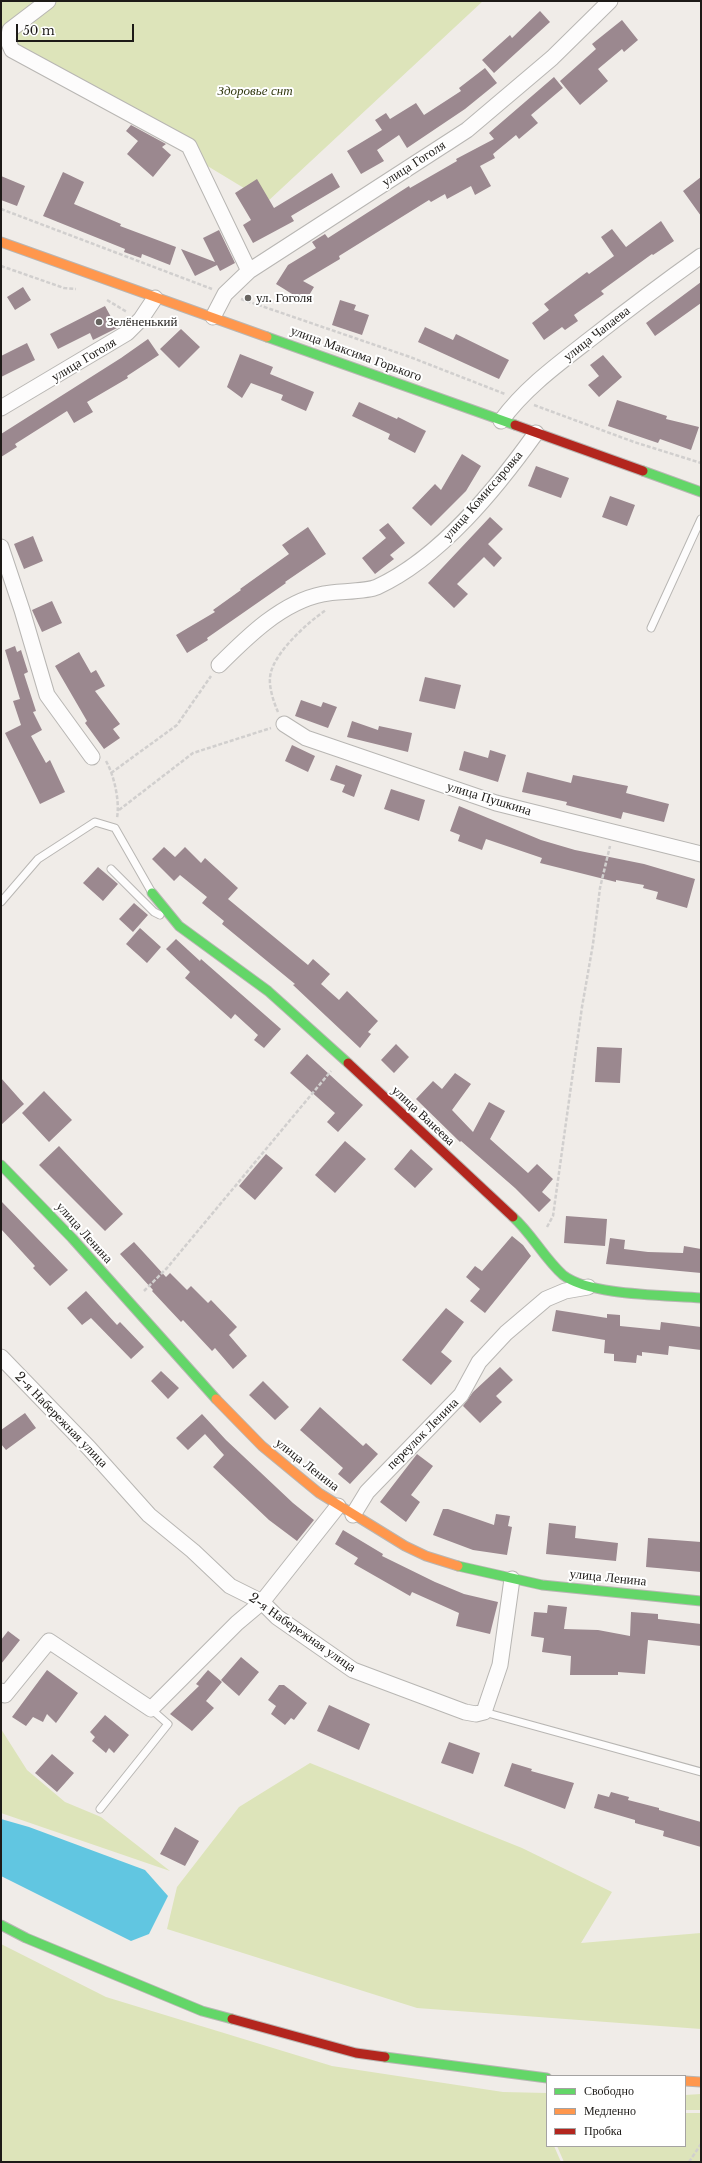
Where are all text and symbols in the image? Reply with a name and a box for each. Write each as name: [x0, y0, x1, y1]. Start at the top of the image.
scale bar: [18, 16, 136, 42]
text: 50 m: [23, 23, 55, 38]
park label: Здоровье снт: [217, 83, 293, 99]
street label: улица Гоголя: [379, 138, 449, 190]
place label: ул. Гоголя: [256, 290, 312, 306]
marker: ул. Гоголя: [243, 293, 253, 303]
street label: улица Чапаева: [561, 303, 633, 365]
place label: Зелёненький: [107, 314, 177, 330]
marker: Зелёненький: [94, 317, 104, 327]
street label: улица Максима Горького: [288, 323, 424, 385]
street label: улица Гоголя: [49, 335, 119, 385]
street label: улица Комиссаровка: [440, 448, 526, 544]
street label: улица Пушкина: [445, 779, 533, 819]
street label: улица Ванеева: [388, 1083, 458, 1149]
street label: улица Ленина: [52, 1199, 116, 1267]
street label: 2-я Набережная улица: [11, 1369, 111, 1471]
street label: переулок Ленина: [384, 1395, 462, 1473]
street label: улица Ленина: [272, 1435, 342, 1495]
street label: улица Ленина: [569, 1566, 647, 1590]
street label: 2-я Набережная улица: [246, 1590, 358, 1676]
legend: [546, 2075, 686, 2147]
text: Свободно: [584, 2083, 634, 2098]
text: Медленно: [584, 2103, 636, 2118]
text: Пробка: [584, 2123, 622, 2138]

